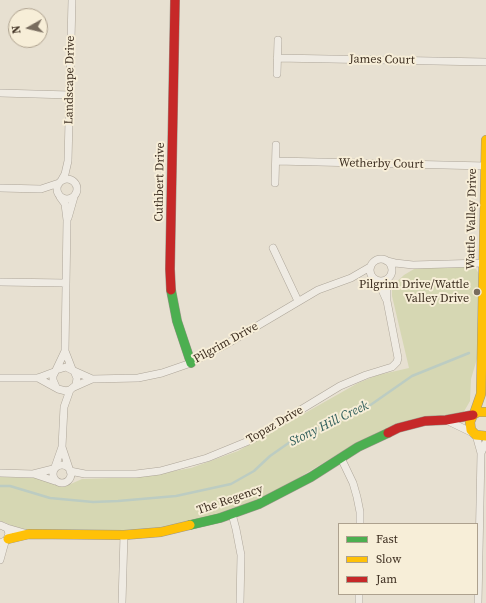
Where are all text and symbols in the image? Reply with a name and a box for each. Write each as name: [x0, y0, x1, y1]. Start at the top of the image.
north arrow: [8, 8, 48, 48]
text: N: [9, 25, 25, 35]
street label: Landscape Drive: [62, 35, 78, 125]
street label: James Court: [349, 52, 415, 68]
street label: Cuthbert Drive: [152, 142, 168, 222]
street label: Wetherby Court: [338, 156, 424, 172]
street label: Wattle Valley Drive: [464, 168, 480, 270]
place label: Pilgrim Drive/Wattle Valley Drive: [359, 278, 469, 306]
marker: Pilgrim Drive/Wattle Valley Drive: [472, 287, 482, 297]
street label: Pilgrim Drive: [191, 319, 261, 367]
water label: Stony Hill Creek: [287, 398, 371, 450]
street label: Topaz Drive: [244, 403, 306, 447]
street label: The Regency: [195, 482, 265, 518]
legend: [338, 523, 478, 595]
text: Fast: [376, 531, 398, 547]
text: Slow: [376, 551, 401, 567]
text: Jam: [376, 571, 397, 587]

